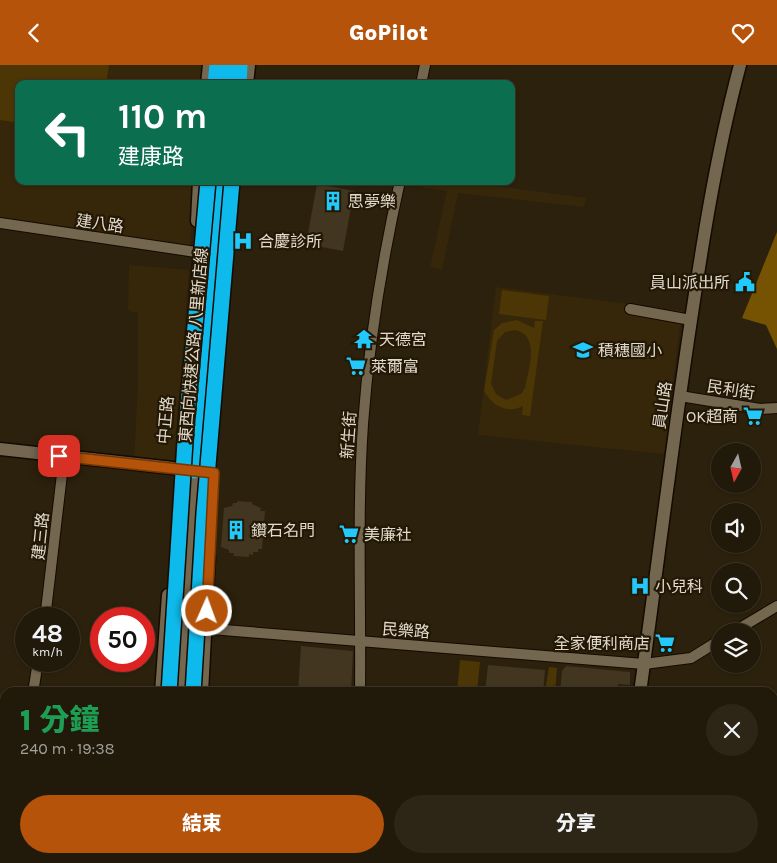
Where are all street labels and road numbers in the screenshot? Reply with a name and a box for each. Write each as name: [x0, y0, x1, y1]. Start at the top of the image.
street label: 建八路: [75, 211, 125, 236]
street label: 東西向快速公路 八里新店線: [176, 247, 211, 443]
street label: 民利街: [706, 376, 756, 403]
street label: 員山路: [650, 380, 675, 430]
street label: 中正路: [154, 395, 177, 445]
street label: 新生街: [337, 410, 360, 460]
street label: 建三路: [29, 511, 52, 561]
street label: 民樂路: [381, 619, 431, 642]

